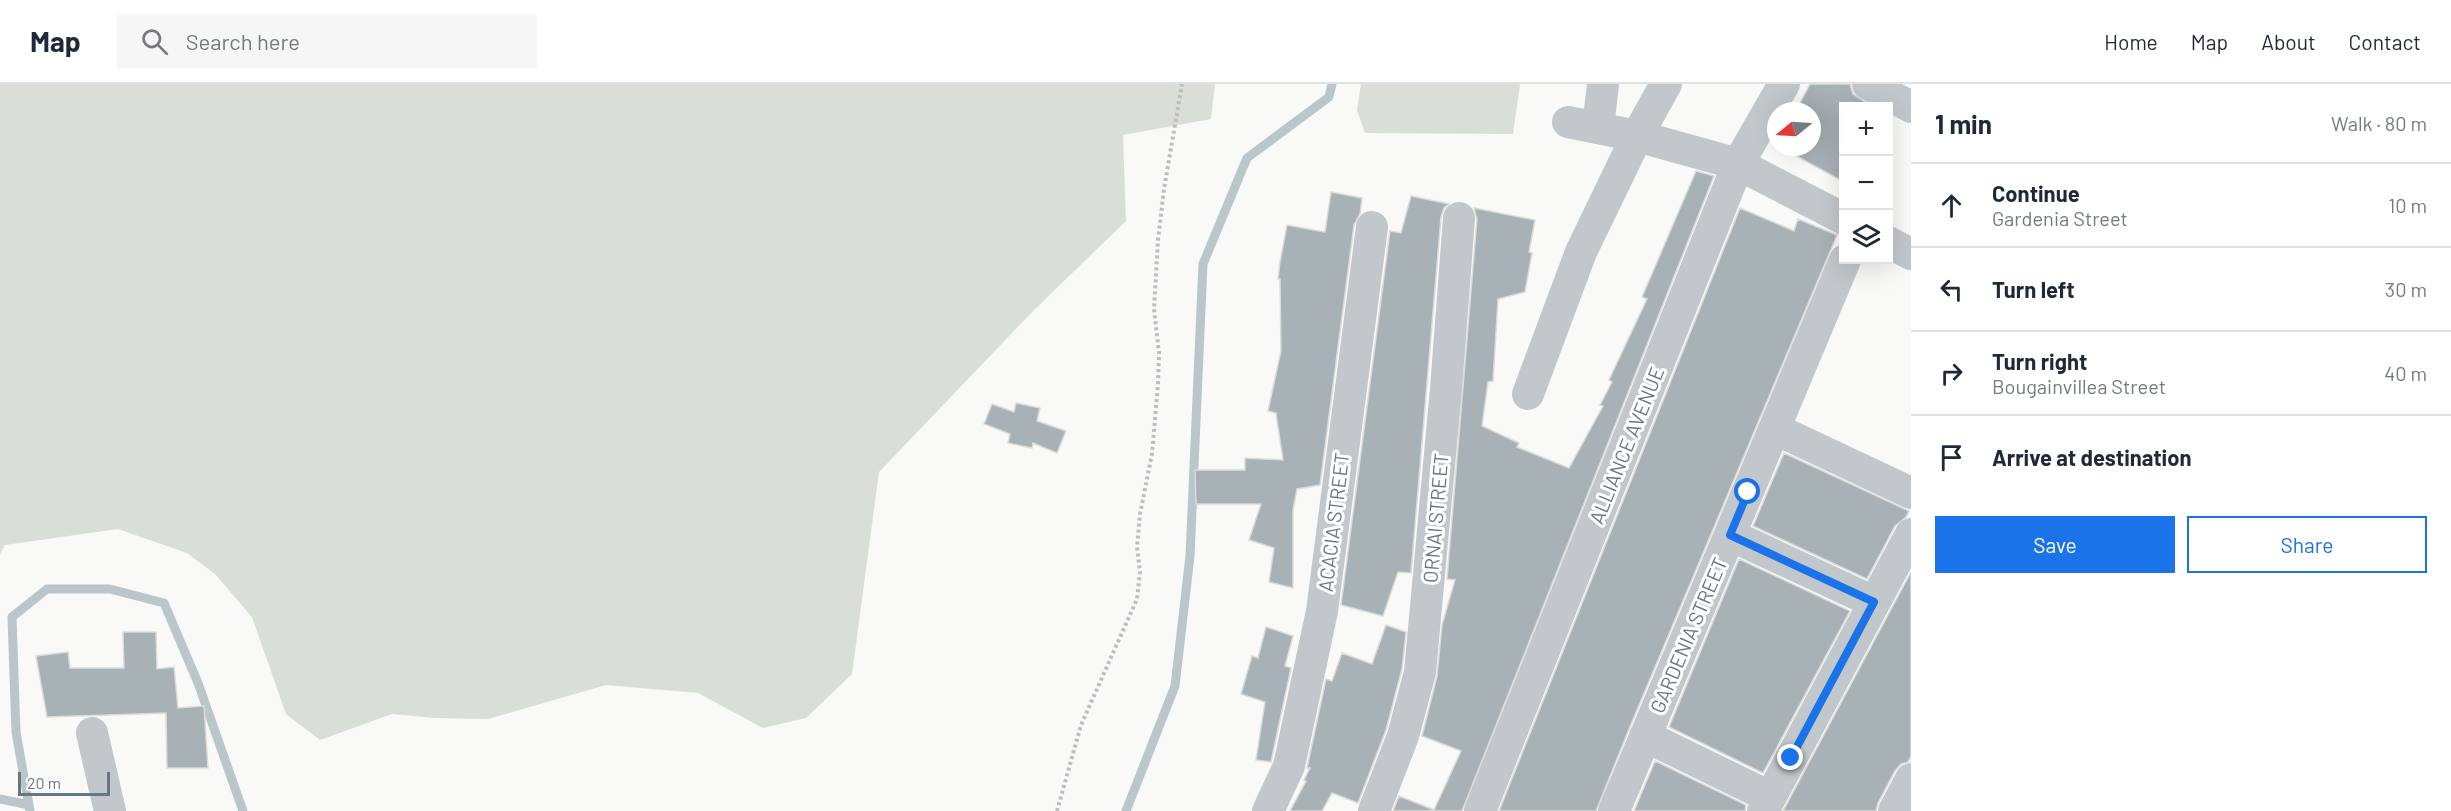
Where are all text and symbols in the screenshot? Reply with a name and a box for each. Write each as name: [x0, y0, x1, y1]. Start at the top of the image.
search box: [117, 14, 537, 68]
text: Map: [30, 24, 81, 58]
icon: search: [138, 25, 171, 58]
text: Search here: [186, 28, 300, 54]
text: Home: [2104, 29, 2158, 54]
text: Map: [2191, 29, 2228, 54]
text: About: [2261, 29, 2316, 54]
text: Contact: [2349, 29, 2421, 54]
north arrow: [1767, 102, 1821, 156]
map controls: [1839, 102, 1893, 264]
button: +: [1839, 102, 1893, 156]
text: 1 min: [1935, 108, 1992, 139]
text: Walk · 80 m: [2331, 111, 2427, 135]
button: −: [1839, 156, 1893, 210]
text: Continue: [1992, 180, 2080, 206]
icon: ahead: [1935, 189, 1968, 222]
text: 10 m: [2388, 193, 2427, 217]
text: Gardenia Street: [1992, 206, 2128, 230]
button: layers: [1839, 210, 1893, 264]
icon: left: [1935, 273, 1968, 306]
text: Turn left: [1992, 276, 2075, 302]
text: 30 m: [2385, 277, 2427, 301]
text: Turn right: [1992, 348, 2087, 374]
icon: right: [1935, 357, 1968, 390]
text: 40 m: [2384, 361, 2427, 385]
street label: ALLIANCE AVENUE: [1584, 363, 1668, 527]
text: Bougainvillea Street: [1992, 374, 2166, 398]
icon: arrive: [1935, 441, 1968, 474]
text: Arrive at destination: [1992, 444, 2191, 470]
street label: ACACIA STREET: [1313, 451, 1353, 593]
street label: ORNAI STREET: [1417, 452, 1453, 584]
route start: [1734, 478, 1760, 504]
button: Save: [1935, 516, 2175, 573]
button: Share: [2187, 516, 2427, 573]
street label: GARDENIA STREET: [1644, 554, 1732, 716]
route end: [1777, 744, 1803, 770]
scale bar: [18, 769, 110, 796]
text: 20 m: [27, 773, 61, 792]

